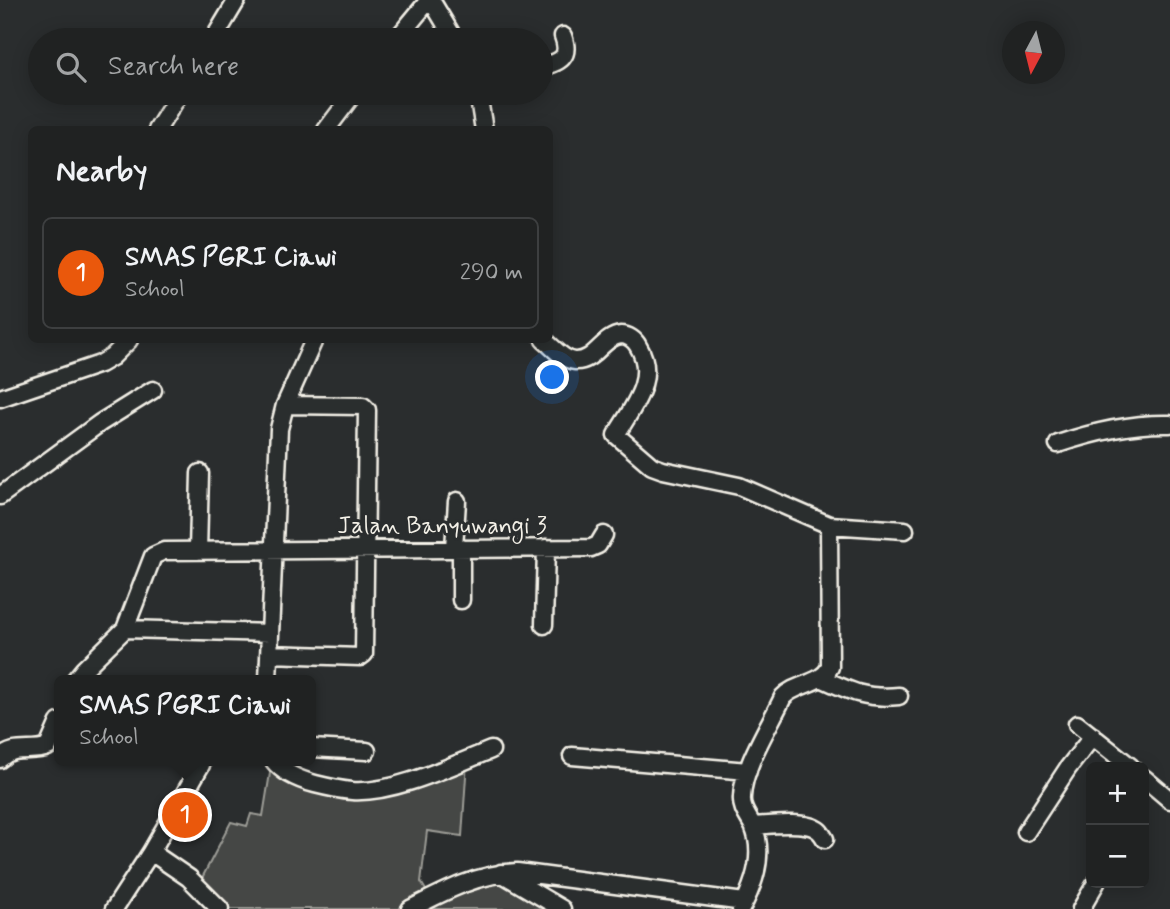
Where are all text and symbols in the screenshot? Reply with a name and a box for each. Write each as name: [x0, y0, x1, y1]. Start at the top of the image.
north arrow: [1002, 21, 1065, 84]
search box: [28, 28, 553, 105]
icon: search: [52, 48, 90, 86]
text: Search here: [108, 50, 239, 84]
text: Nearby: [56, 152, 147, 191]
text: SMAS PGRI Ciawi: [125, 241, 337, 275]
text: 1: [76, 258, 86, 288]
text: 290 m: [460, 258, 523, 288]
text: School: [125, 275, 185, 305]
your location: [535, 360, 569, 394]
street label: Jalan Banyuwangi 3: [337, 511, 547, 544]
popup: [54, 675, 316, 766]
text: SMAS PGRI Ciawi: [79, 689, 291, 723]
text: School: [79, 723, 139, 753]
map controls: [1086, 762, 1149, 888]
button: +: [1086, 762, 1149, 825]
pin: 1: [162, 789, 208, 841]
button: −: [1086, 825, 1149, 888]

